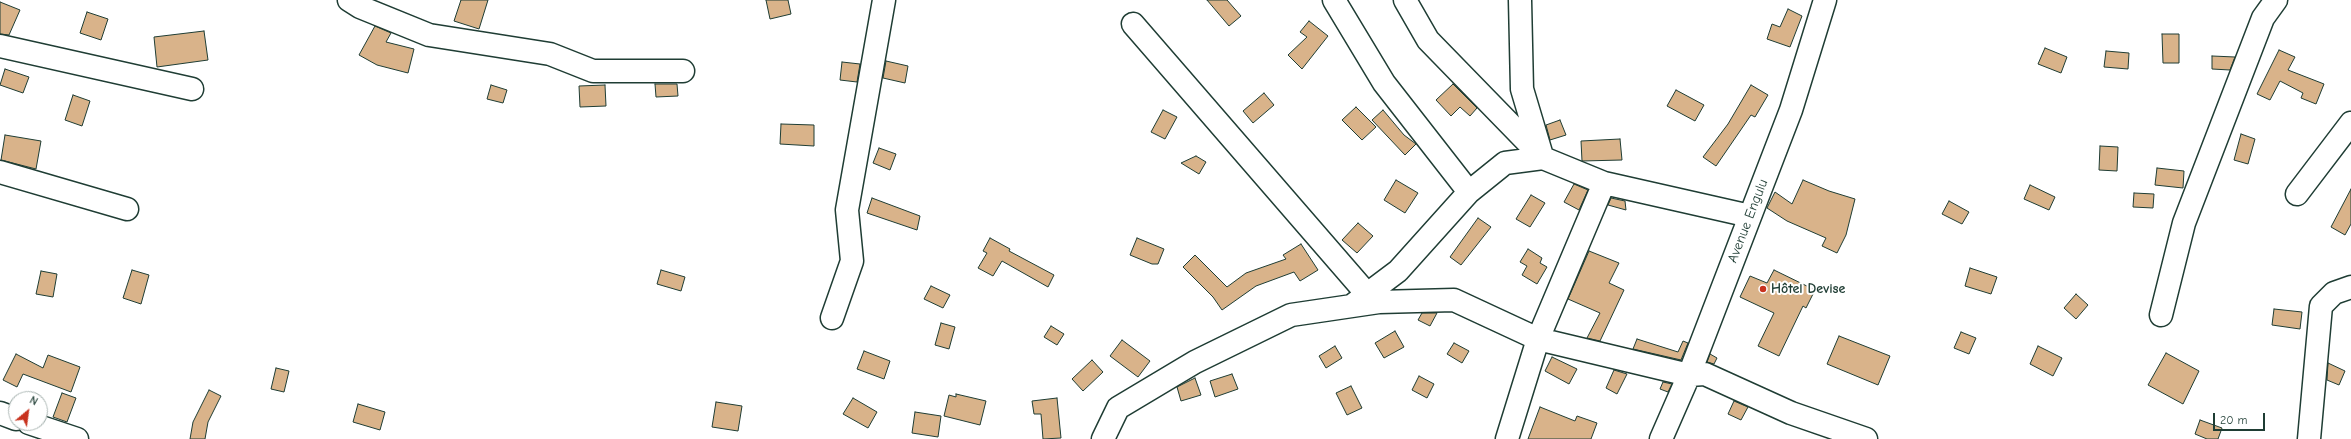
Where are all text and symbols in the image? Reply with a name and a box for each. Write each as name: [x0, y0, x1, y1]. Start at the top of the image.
street label: Avenue Engulu: [1724, 177, 1772, 265]
place label: Hôtel Devise: [1771, 281, 1845, 297]
marker: Hôtel Devise: [1758, 284, 1768, 294]
north arrow: [8, 391, 48, 431]
text: N: [27, 394, 40, 408]
scale bar: [2215, 405, 2267, 431]
text: 20 m: [2220, 413, 2248, 427]

